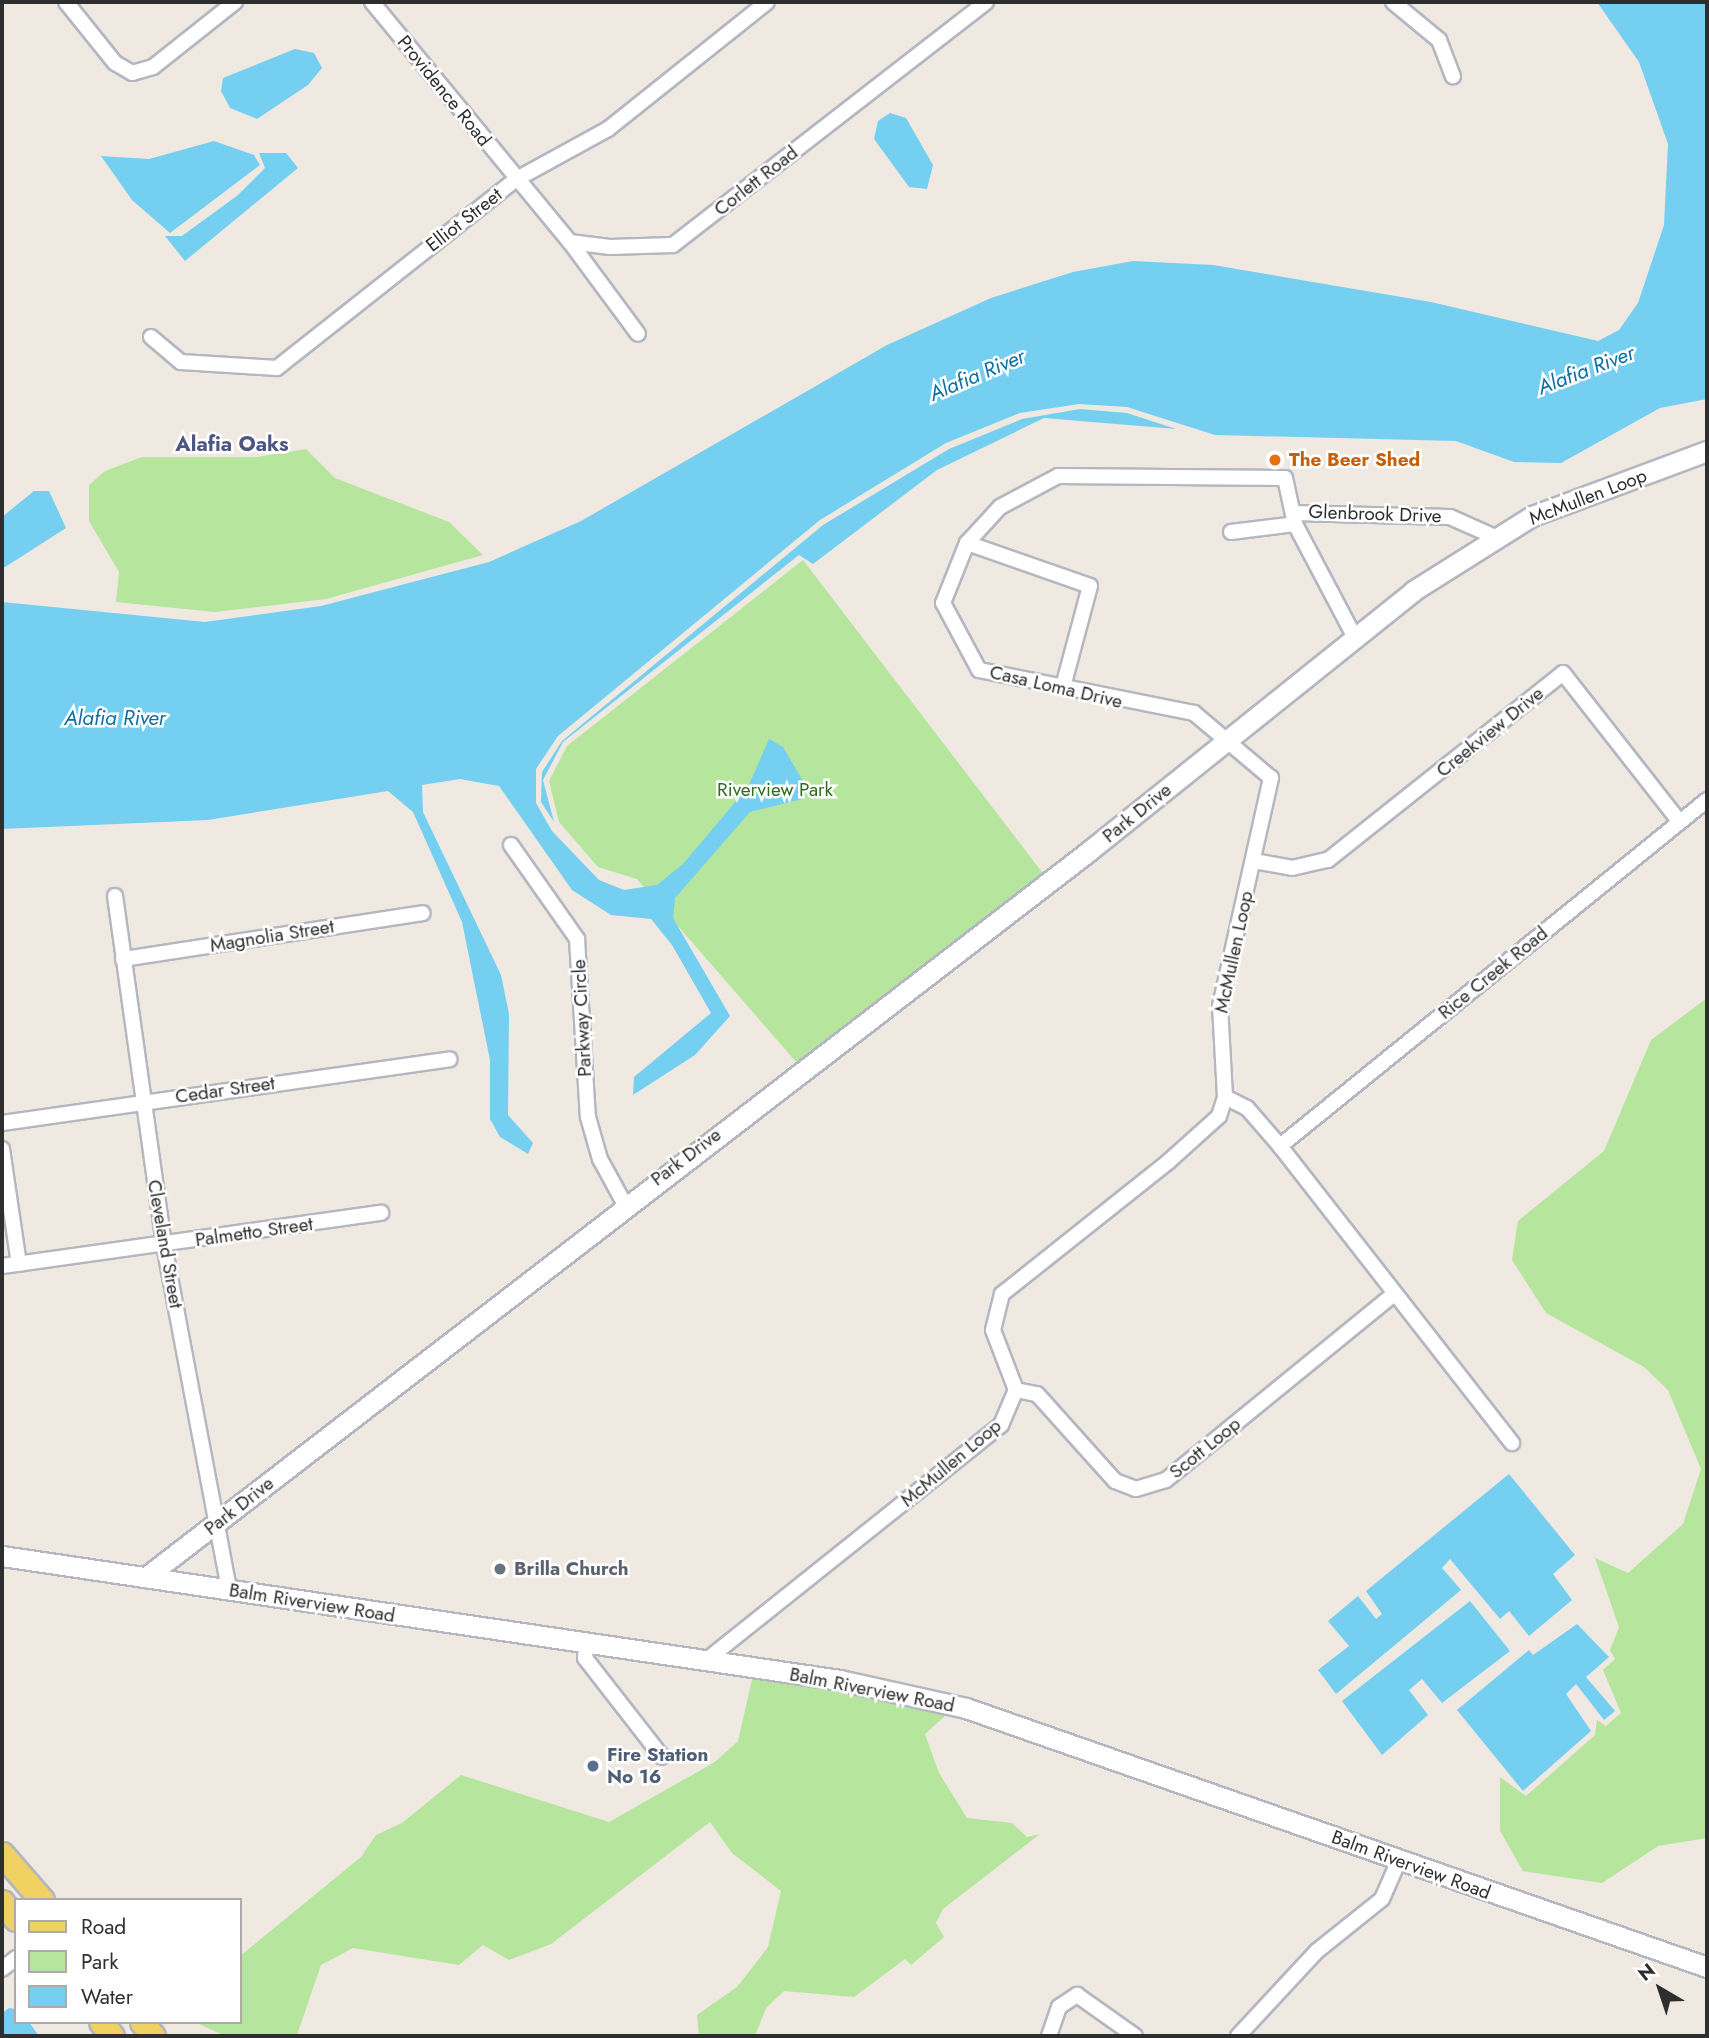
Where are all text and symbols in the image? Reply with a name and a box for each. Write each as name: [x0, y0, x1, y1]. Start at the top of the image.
street label: Providence Road: [392, 31, 496, 151]
street label: Corlett Road: [710, 141, 802, 221]
street label: Elliot Street: [421, 183, 507, 257]
water label: Alafia River: [1534, 340, 1638, 400]
water label: Alafia River: [925, 344, 1029, 406]
district label: Alafia Oaks: [175, 431, 289, 457]
place label: The Beer Shed: [1289, 449, 1420, 471]
marker: The Beer Shed: [1267, 452, 1283, 468]
street label: McMullen Loop: [1526, 464, 1650, 530]
street label: Glenbrook Drive: [1308, 500, 1442, 528]
street label: Casa Loma Drive: [987, 661, 1125, 713]
street label: Creekview Drive: [1432, 682, 1548, 782]
water label: Alafia River: [64, 705, 166, 731]
street label: Park Drive: [1098, 778, 1176, 848]
park label: Riverview Park: [717, 779, 833, 801]
street label: McMullen Loop: [1210, 889, 1258, 1015]
street label: Magnolia Street: [208, 915, 336, 957]
street label: Rice Creek Road: [1434, 922, 1552, 1024]
street label: Parkway Circle: [568, 959, 596, 1077]
street label: Cedar Street: [174, 1072, 276, 1108]
street label: Park Drive: [646, 1123, 726, 1191]
street label: Cleveland Street: [142, 1178, 188, 1310]
street label: Palmetto Street: [194, 1212, 314, 1252]
street label: Scott Loop: [1165, 1412, 1245, 1484]
street label: McMullen Loop: [896, 1414, 1006, 1512]
street label: Park Drive: [200, 1472, 278, 1540]
place label: Brilla Church: [514, 1558, 629, 1580]
marker: Brilla Church: [492, 1561, 508, 1577]
street label: Balm Riverview Road: [227, 1579, 397, 1627]
street label: Balm Riverview Road: [788, 1663, 956, 1717]
place label: Fire Station No 16: [607, 1744, 708, 1788]
marker: Fire Station No 16: [585, 1758, 601, 1774]
street label: Balm Riverview Road: [1328, 1826, 1494, 1904]
legend: [14, 1898, 242, 2024]
text: Road: [81, 1912, 126, 1942]
text: Park: [81, 1947, 118, 1977]
north arrow: [1625, 1954, 1695, 2024]
text: N: [1632, 1957, 1661, 1988]
text: Water: [81, 1982, 133, 2012]

